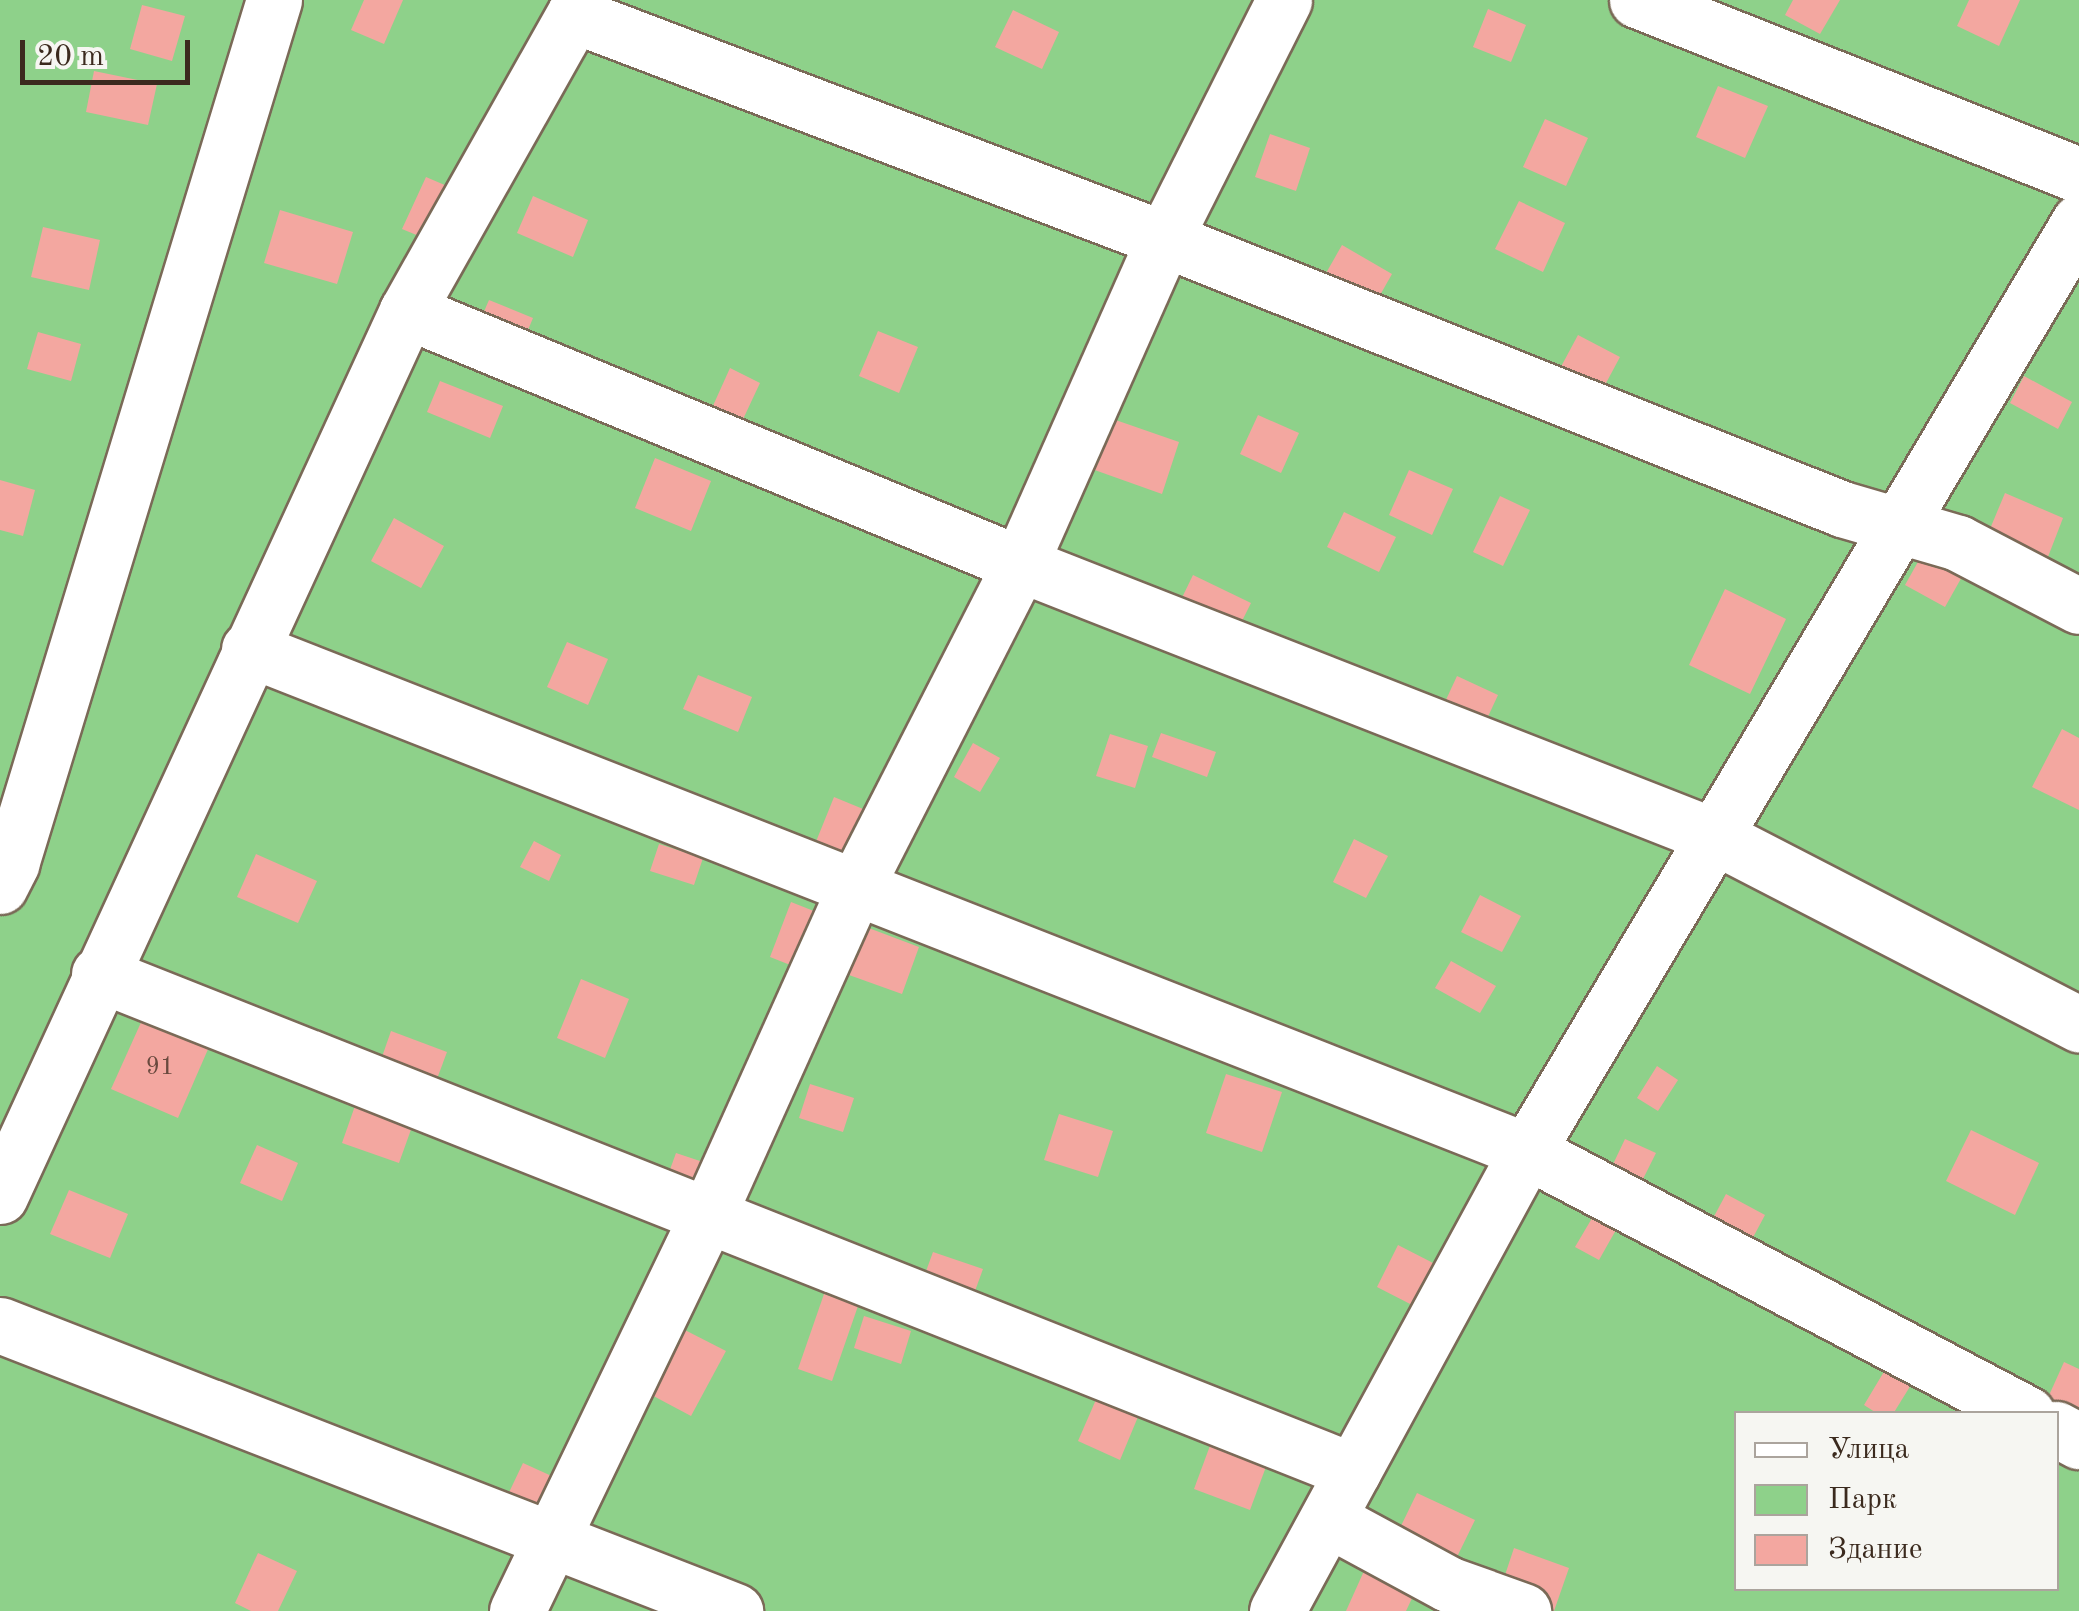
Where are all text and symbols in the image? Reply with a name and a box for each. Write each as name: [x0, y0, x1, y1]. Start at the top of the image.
scale bar: [25, 20, 195, 82]
text: 20 m: [37, 42, 104, 72]
house number: 91: [146, 1053, 174, 1083]
legend: [1734, 1411, 2059, 1591]
text: Улица: [1828, 1435, 1909, 1465]
text: Парк: [1828, 1485, 1897, 1515]
text: Здание: [1828, 1535, 1923, 1565]

